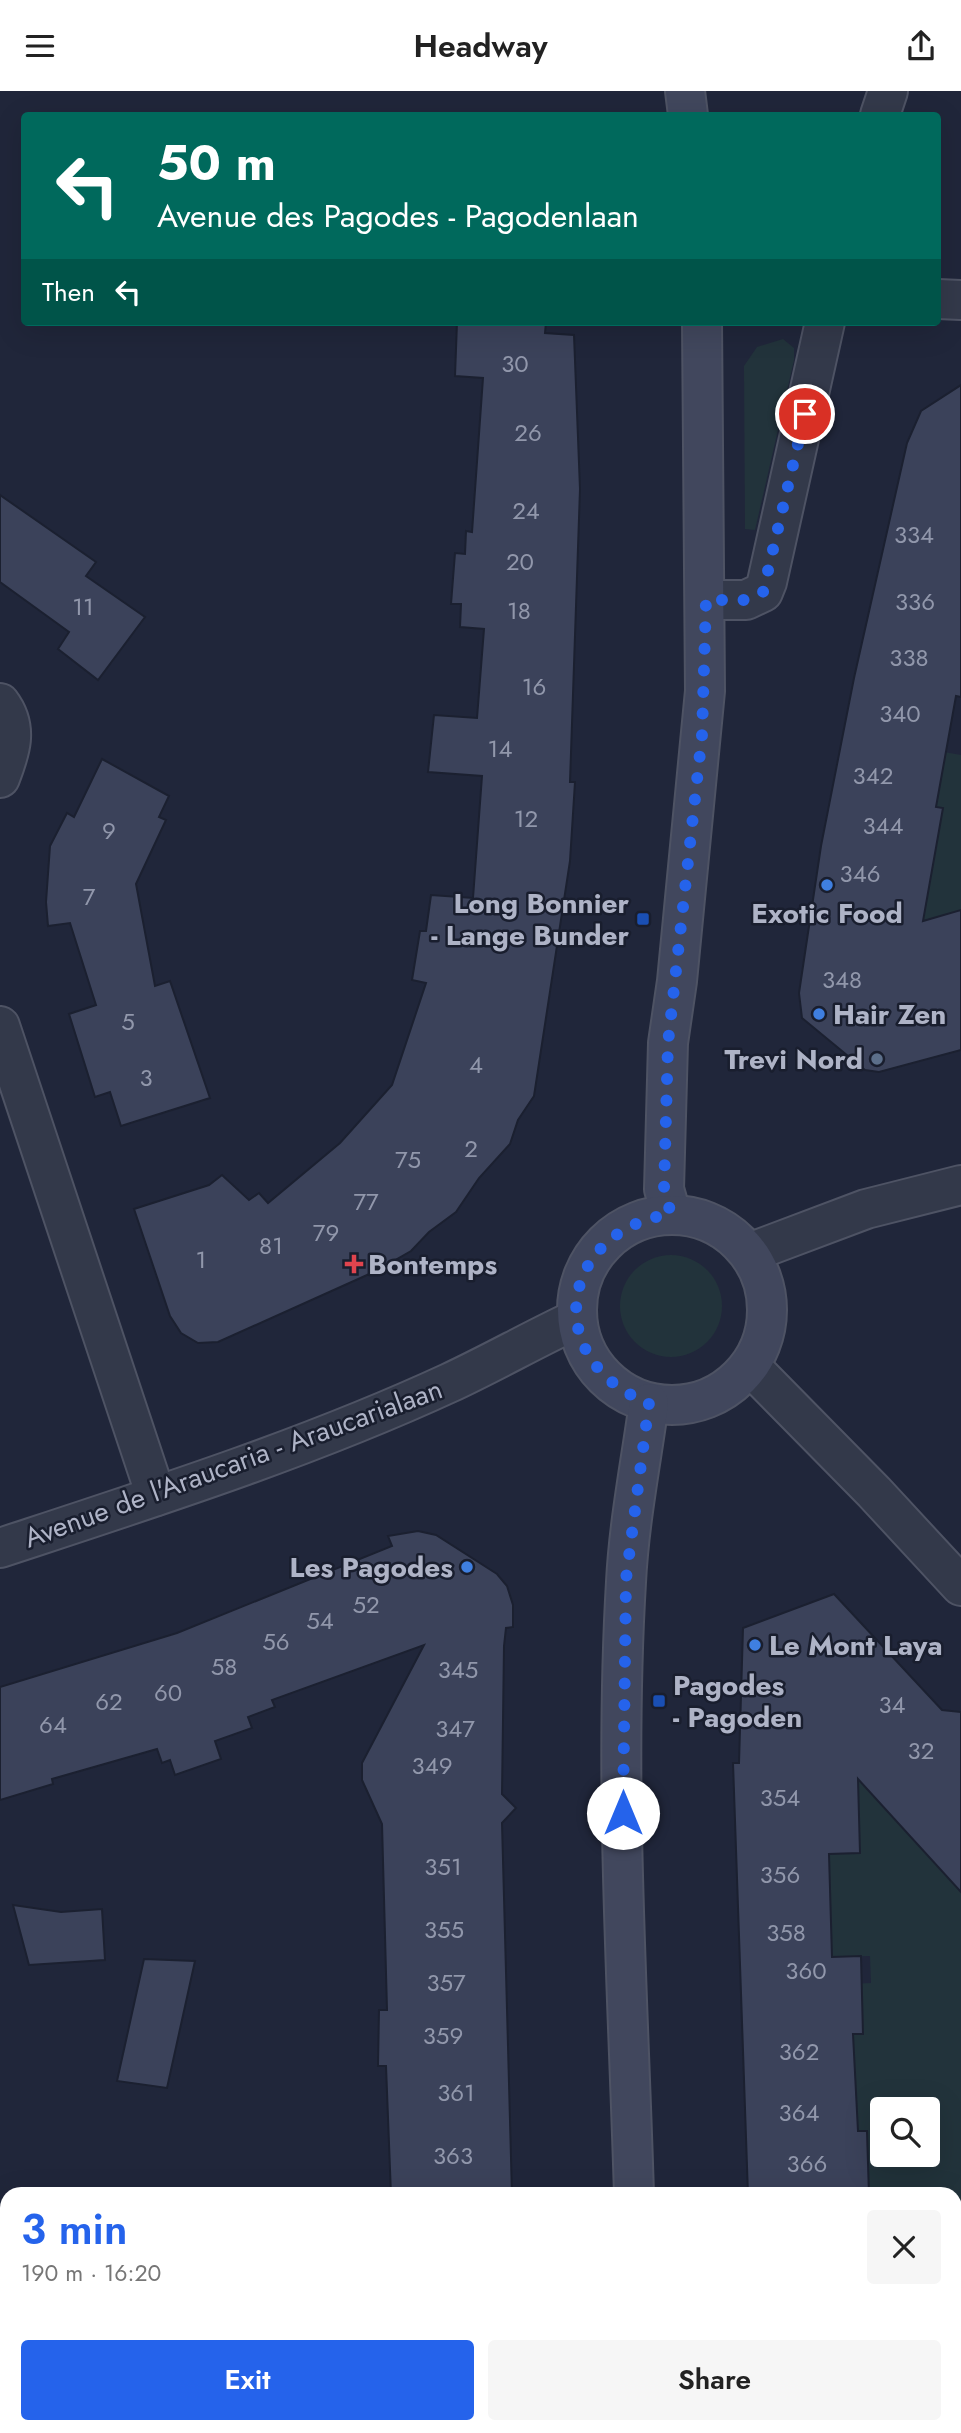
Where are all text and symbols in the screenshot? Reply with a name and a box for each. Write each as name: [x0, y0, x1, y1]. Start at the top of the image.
text: Headway: [413, 23, 548, 69]
icon: menu: [21, 27, 59, 65]
icon: share: [902, 27, 940, 65]
text: 50 m: [157, 128, 276, 198]
icon: left: [42, 140, 133, 231]
text: Avenue des Pagodes - Pagodenlaan: [157, 193, 639, 239]
text: Then: [42, 273, 95, 311]
icon: left: [109, 273, 147, 311]
house number: 30: [501, 346, 529, 381]
pin: [775, 384, 835, 444]
icon: arrive: [786, 395, 824, 433]
house number: 26: [514, 415, 542, 450]
house number: 24: [512, 493, 540, 528]
house number: 334: [894, 517, 934, 552]
house number: 20: [506, 544, 534, 579]
house number: 336: [895, 584, 935, 619]
house number: 11: [72, 589, 94, 624]
house number: 18: [507, 593, 531, 628]
house number: 338: [889, 640, 929, 675]
house number: 16: [522, 669, 546, 704]
house number: 340: [879, 696, 921, 731]
house number: 14: [488, 731, 512, 766]
house number: 342: [853, 758, 893, 793]
house number: 12: [514, 801, 538, 836]
house number: 344: [862, 808, 904, 843]
house number: 9: [102, 813, 116, 848]
house number: 346: [840, 856, 880, 891]
marker: Exotic Food: [819, 877, 835, 893]
house number: 7: [83, 879, 96, 914]
place label: Long Bonnier - Lange Bunder: [431, 883, 629, 956]
place label: Exotic Food: [751, 893, 903, 934]
marker: Long Bonnier - Lange Bunder: [635, 911, 651, 927]
house number: 348: [822, 962, 862, 997]
place label: Hair Zen: [833, 994, 946, 1035]
house number: 5: [121, 1004, 135, 1039]
marker: Hair Zen: [811, 1006, 827, 1022]
place label: Trevi Nord: [724, 1039, 863, 1080]
house number: 4: [469, 1047, 483, 1082]
marker: Trevi Nord: [869, 1051, 885, 1067]
house number: 3: [139, 1060, 153, 1095]
house number: 2: [464, 1131, 478, 1166]
house number: 75: [395, 1142, 421, 1177]
house number: 77: [353, 1184, 379, 1219]
house number: 79: [313, 1215, 339, 1250]
house number: 81: [259, 1228, 283, 1263]
house number: 1: [196, 1242, 206, 1277]
place label: Bontemps: [368, 1244, 497, 1285]
marker: Bontemps: [346, 1256, 362, 1272]
street label: Avenue de l'Araucaria - Araucarialaan: [18, 1369, 448, 1558]
place label: Les Pagodes: [290, 1547, 453, 1588]
marker: Les Pagodes: [459, 1559, 475, 1575]
house number: 52: [352, 1587, 380, 1622]
house number: 54: [306, 1603, 334, 1638]
house number: 56: [262, 1624, 290, 1659]
place label: Le Mont Laya: [769, 1625, 943, 1666]
marker: Le Mont Laya: [747, 1637, 763, 1653]
house number: 58: [211, 1649, 237, 1684]
house number: 345: [438, 1652, 478, 1687]
place label: Pagodes - Pagoden: [673, 1665, 802, 1738]
house number: 60: [154, 1675, 182, 1710]
house number: 62: [95, 1684, 123, 1719]
house number: 34: [878, 1687, 906, 1722]
marker: Pagodes - Pagoden: [651, 1693, 667, 1709]
house number: 64: [39, 1707, 67, 1742]
house number: 347: [435, 1711, 475, 1746]
house number: 32: [908, 1733, 934, 1768]
house number: 349: [412, 1748, 452, 1783]
position arrow: [586, 1776, 660, 1850]
house number: 354: [760, 1780, 800, 1815]
house number: 351: [424, 1849, 462, 1884]
house number: 356: [760, 1857, 800, 1892]
house number: 355: [424, 1912, 464, 1947]
house number: 358: [766, 1915, 806, 1950]
house number: 360: [785, 1953, 827, 1988]
house number: 357: [426, 1965, 466, 2000]
house number: 359: [423, 2018, 463, 2053]
house number: 362: [779, 2034, 819, 2069]
house number: 361: [437, 2075, 475, 2110]
house number: 364: [779, 2095, 819, 2130]
map controls: [870, 2097, 940, 2167]
button: search: [870, 2097, 940, 2167]
house number: 363: [433, 2138, 473, 2173]
house number: 366: [787, 2146, 827, 2181]
text: 3 min: [21, 2199, 127, 2260]
button: close: [867, 2210, 941, 2284]
text: 190 m · 16:20: [21, 2256, 161, 2290]
button: Exit: [21, 2340, 474, 2420]
button: Share: [488, 2340, 941, 2420]

